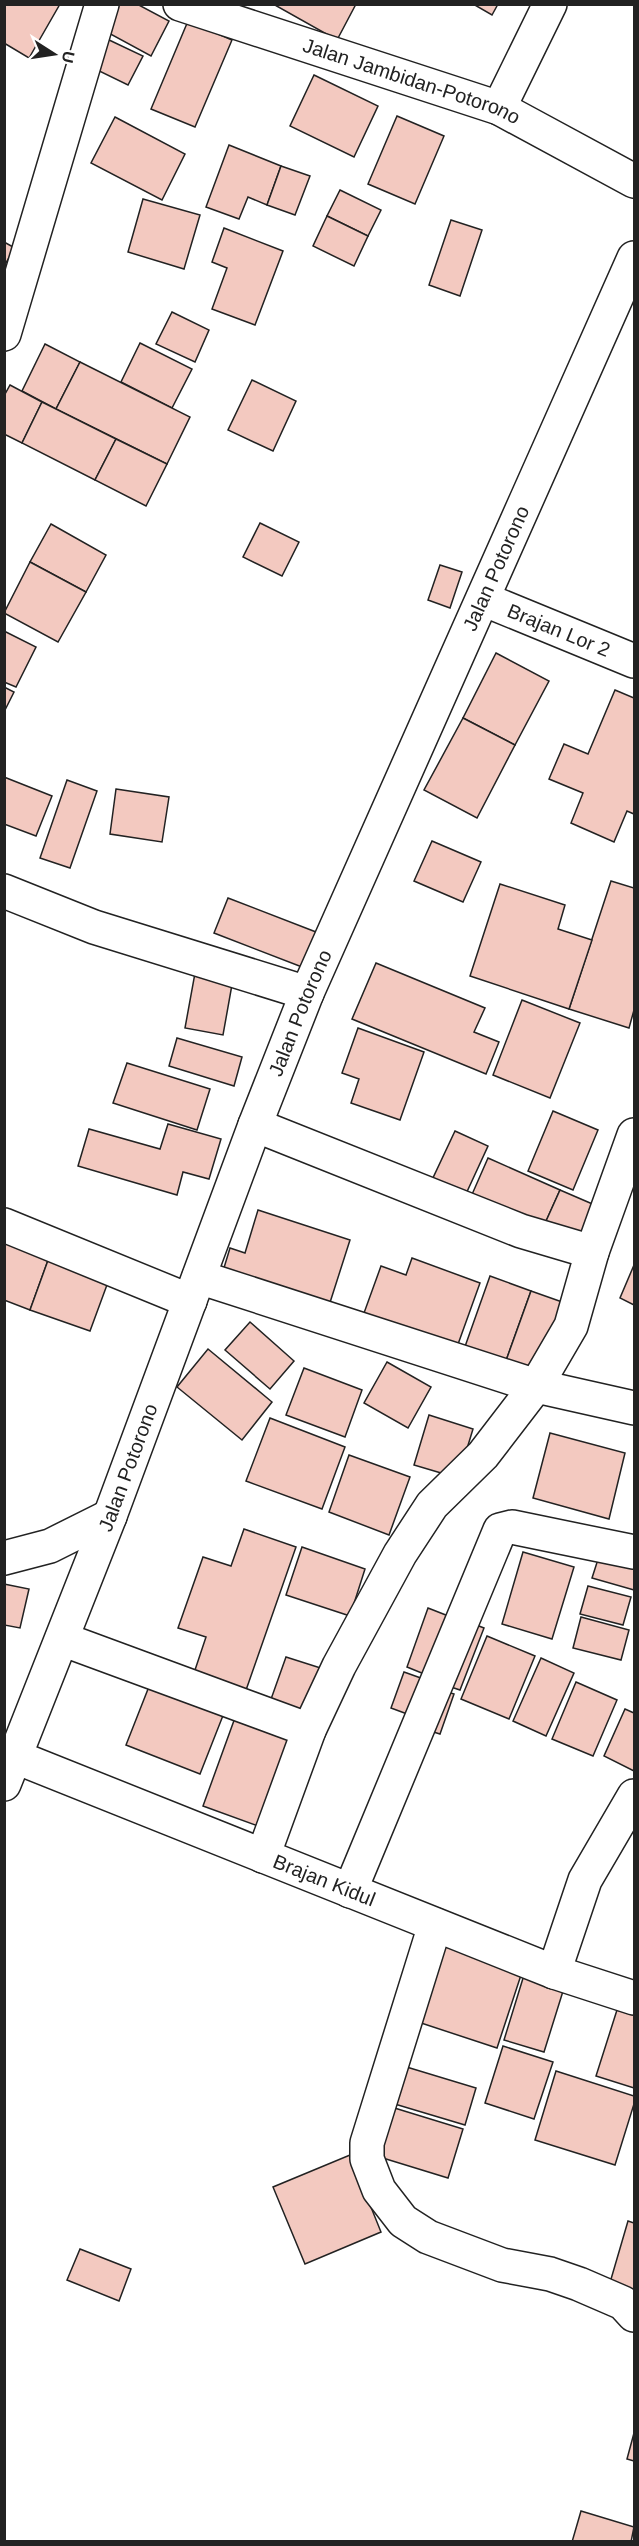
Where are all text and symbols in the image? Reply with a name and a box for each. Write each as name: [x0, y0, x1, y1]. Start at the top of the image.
north arrow: [24, 24, 84, 84]
street label: Jalan Jambidan-Potorono: [300, 34, 524, 128]
text: U: [59, 50, 78, 64]
street label: Jalan Potorono: [459, 502, 533, 634]
street label: Brajan Lor 2: [504, 599, 613, 661]
street label: Jalan Potorono: [264, 946, 336, 1079]
street label: Jalan Potorono: [94, 1401, 162, 1534]
street label: Brajan Kidul: [270, 1850, 378, 1910]

